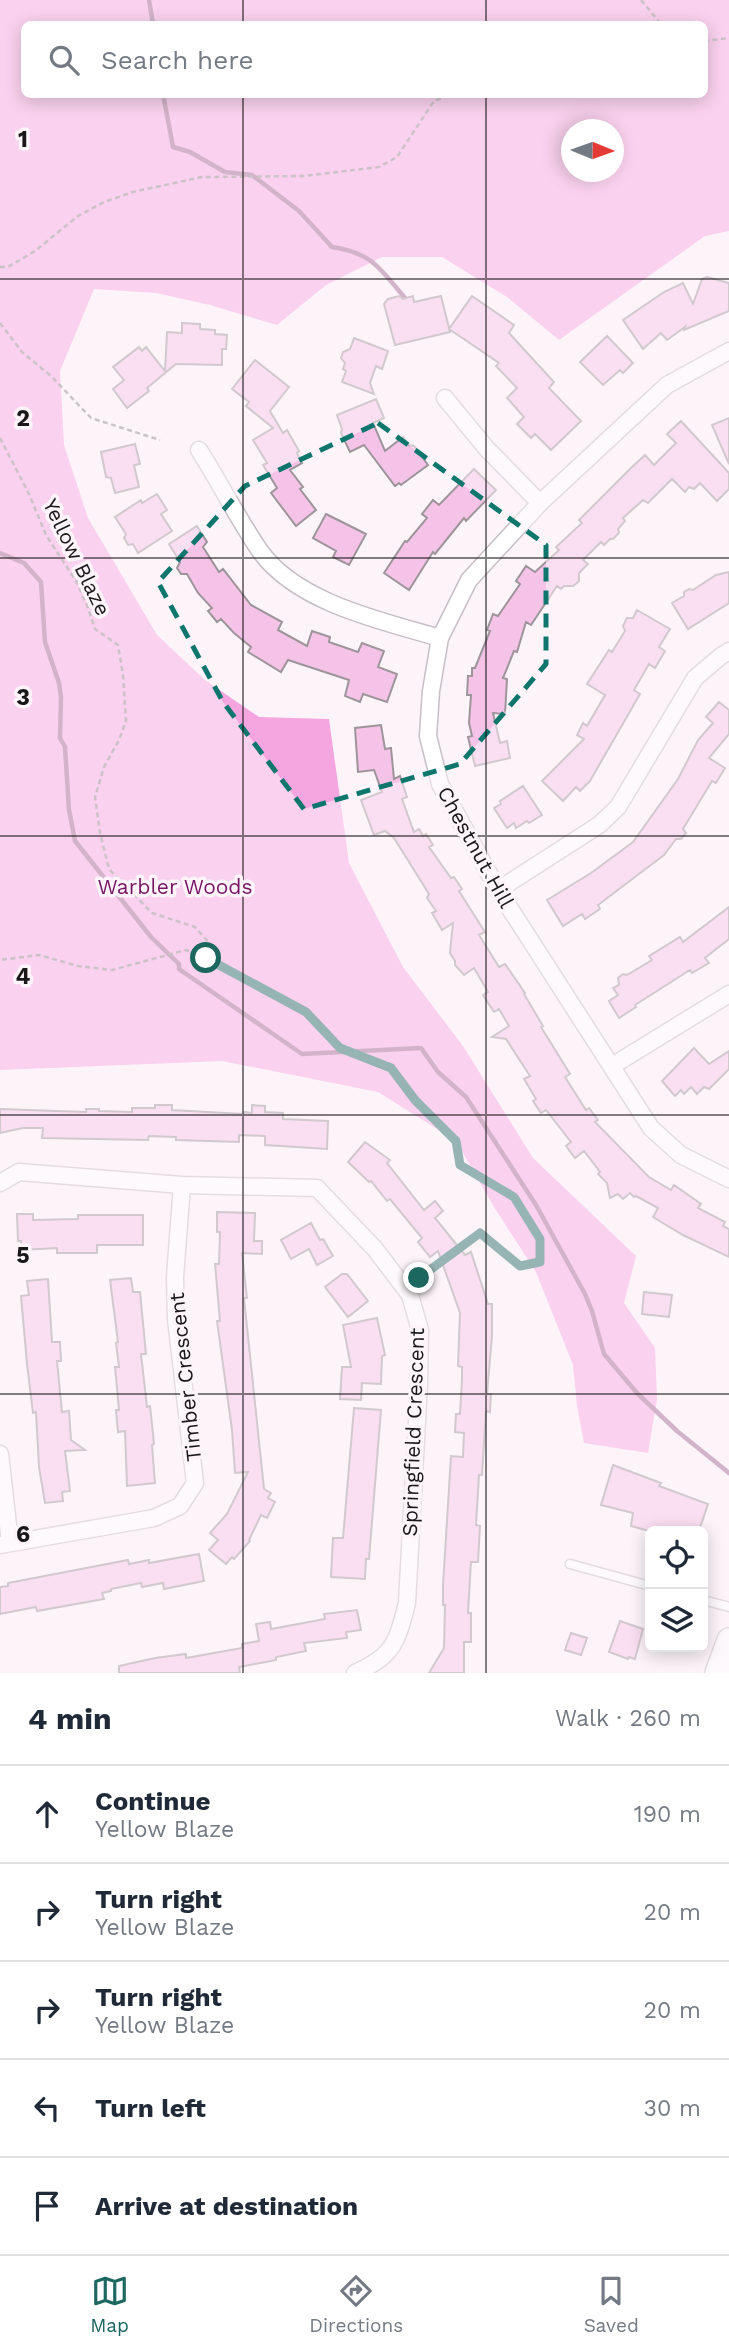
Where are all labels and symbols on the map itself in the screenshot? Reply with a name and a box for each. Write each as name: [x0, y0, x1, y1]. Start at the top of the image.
north arrow: [561, 119, 624, 182]
text: 1: [18, 126, 28, 153]
text: 2: [16, 405, 30, 432]
street label: Yellow Blaze: [38, 494, 116, 620]
text: 3: [16, 684, 30, 711]
street label: Chestnut Hill: [432, 782, 520, 913]
park label: Warbler Woods: [97, 874, 253, 899]
route start: [190, 942, 221, 973]
text: 4: [16, 963, 31, 990]
text: 5: [16, 1242, 30, 1269]
route end: [403, 1262, 434, 1293]
street label: Timber Crescent: [164, 1291, 206, 1463]
street label: Springfield Crescent: [397, 1327, 429, 1537]
text: 6: [16, 1521, 30, 1548]

